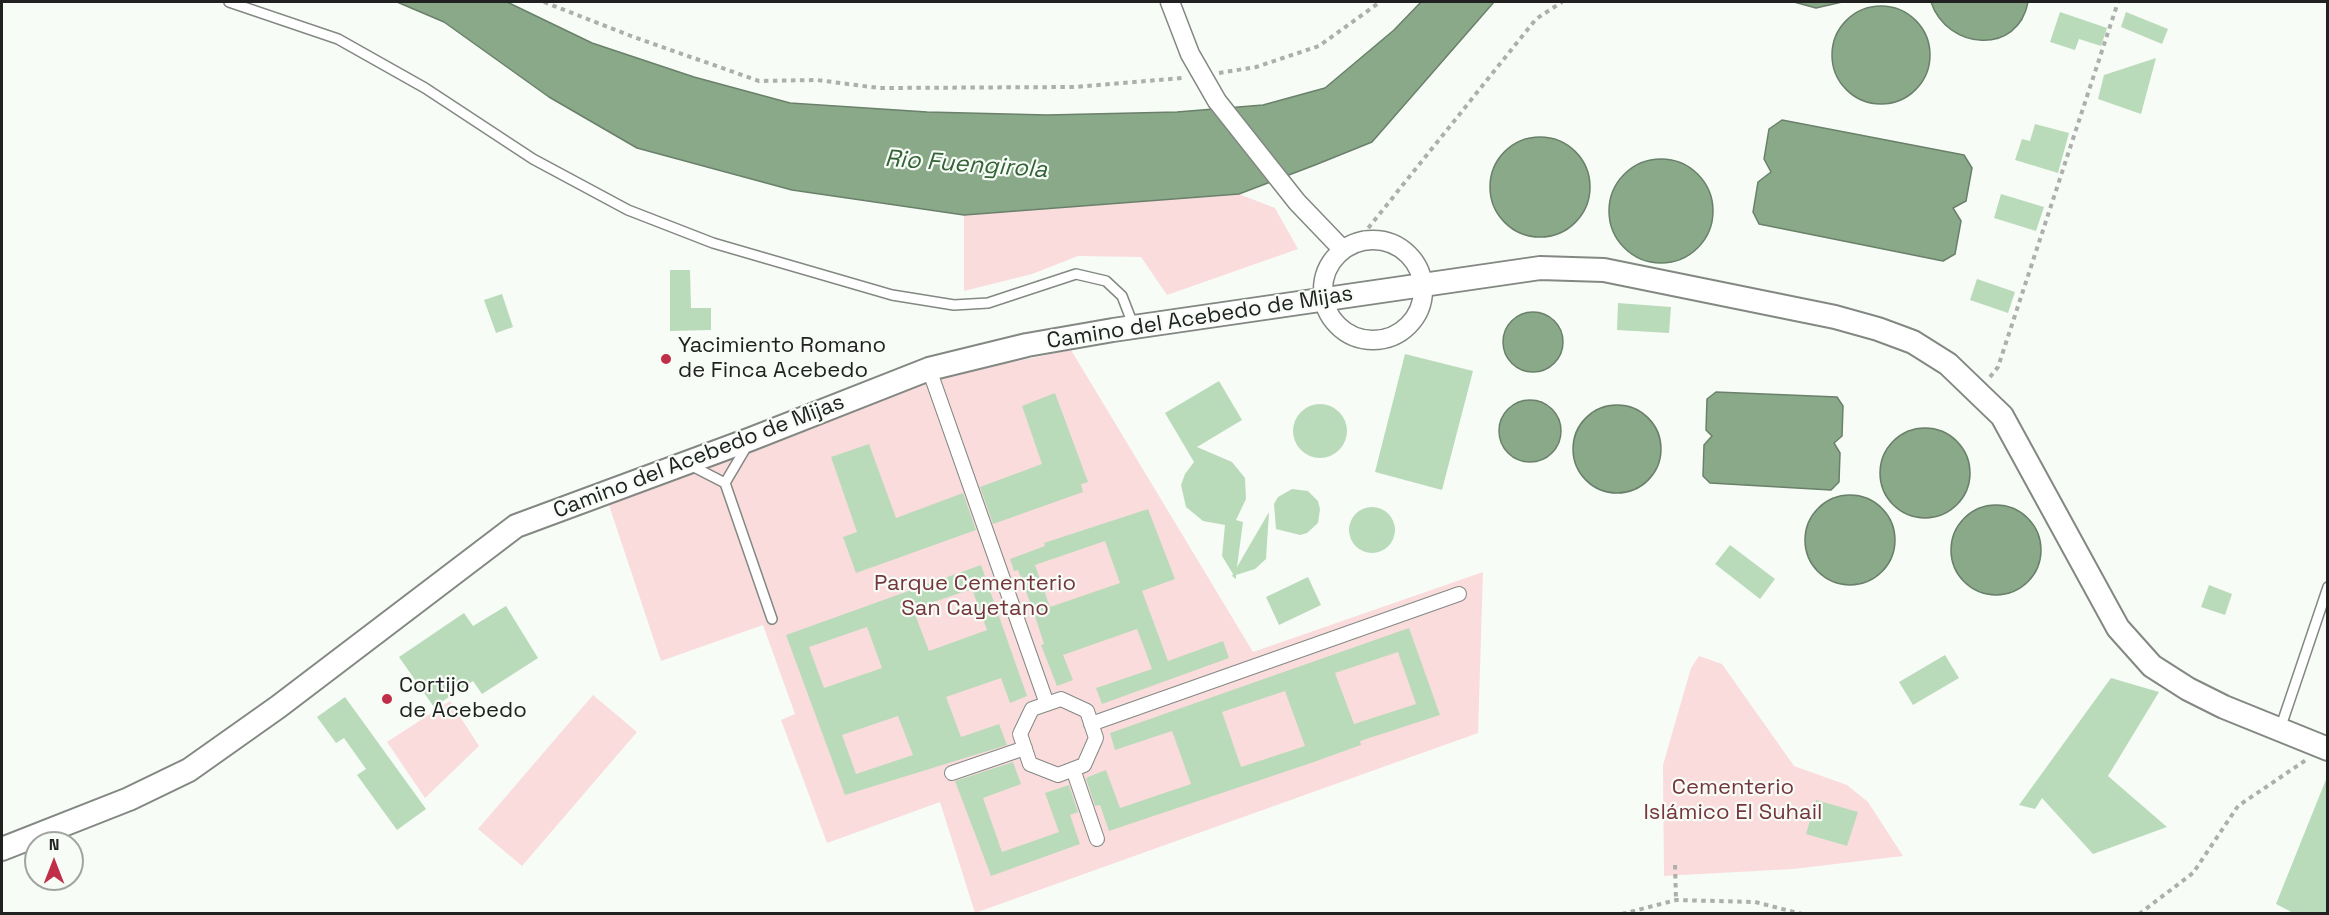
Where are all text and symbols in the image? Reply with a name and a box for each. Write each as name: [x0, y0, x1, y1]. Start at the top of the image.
water label: Rio Fuengirola: [884, 145, 1048, 185]
street label: Camino del Acebedo de Mijas: [1045, 281, 1355, 355]
place label: Yacimiento Romano de Finca Acebedo: [678, 333, 886, 384]
marker: Yacimiento Romano de Finca Acebedo: [659, 352, 673, 366]
street label: Camino del Acebedo de Mijas: [550, 389, 848, 525]
park label: Parque Cementerio San Cayetano: [874, 571, 1076, 622]
place label: Cortijo de Acebedo: [399, 673, 527, 724]
marker: Cortijo de Acebedo: [380, 692, 394, 706]
park label: Cementerio Islámico El Suhail: [1643, 775, 1823, 826]
north arrow: [24, 831, 84, 891]
text: N: [49, 834, 59, 855]

